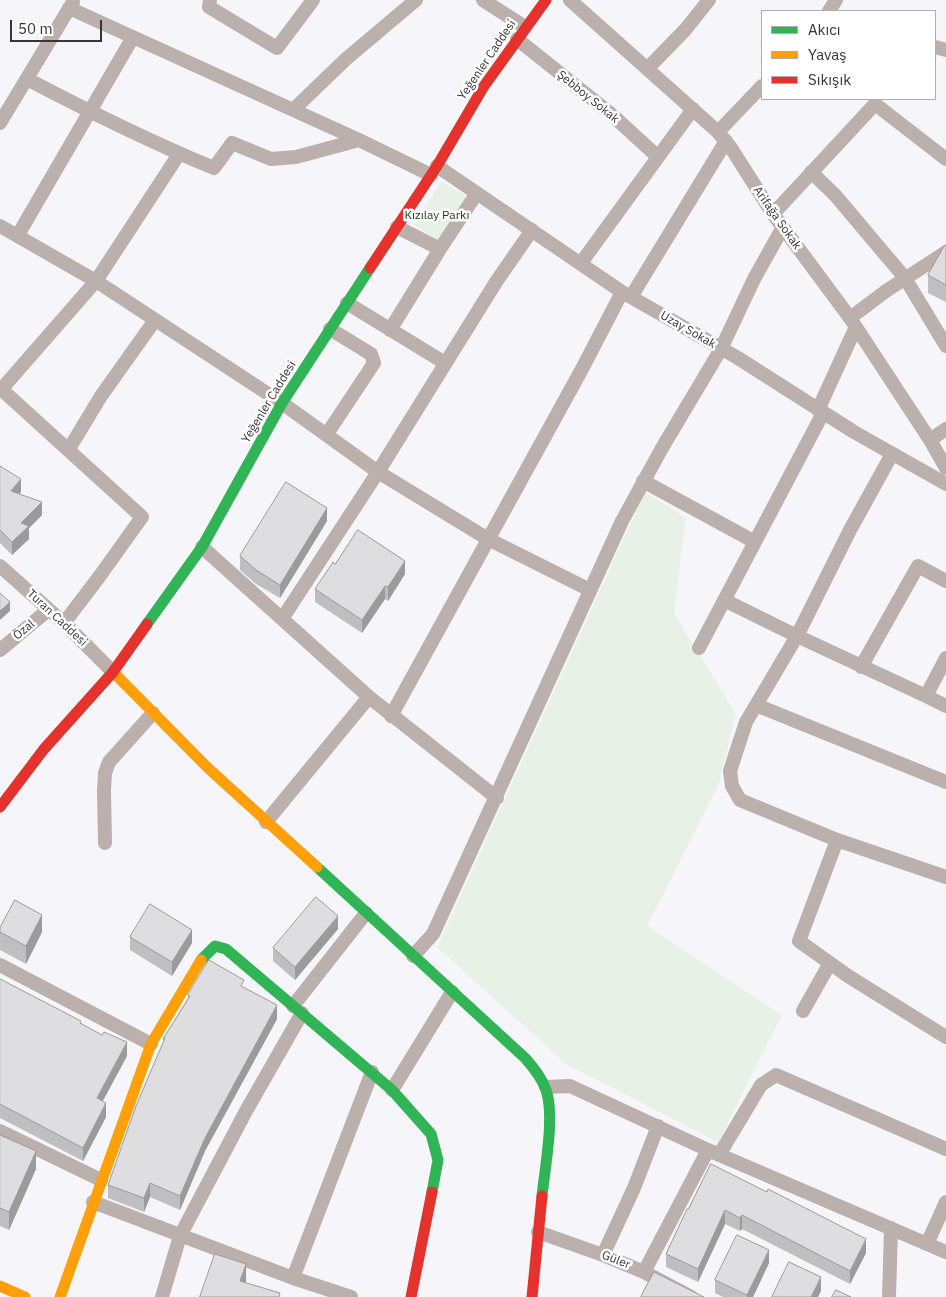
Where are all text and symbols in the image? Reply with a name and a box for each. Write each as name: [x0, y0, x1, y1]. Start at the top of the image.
scale bar: [12, 10, 105, 42]
legend: [761, 10, 936, 100]
street label: Yeğenler Caddesi: [455, 17, 519, 103]
text: 50 m: [18, 19, 53, 38]
text: Akıcı: [808, 20, 841, 39]
text: Yavaş: [808, 45, 847, 64]
street label: Şebboy Sokak: [554, 68, 622, 126]
text: Sıkışık: [808, 70, 851, 89]
street label: Arifağa Sokak: [750, 184, 804, 252]
park label: Kızılay Parkı: [405, 209, 469, 223]
street label: Uzay Sokak: [658, 308, 718, 352]
street label: Yeğenler Caddesi: [239, 358, 299, 446]
street label: Turan Caddesi: [24, 587, 90, 649]
street label: Özal: [10, 617, 38, 643]
street label: Güler: [600, 1248, 632, 1272]

